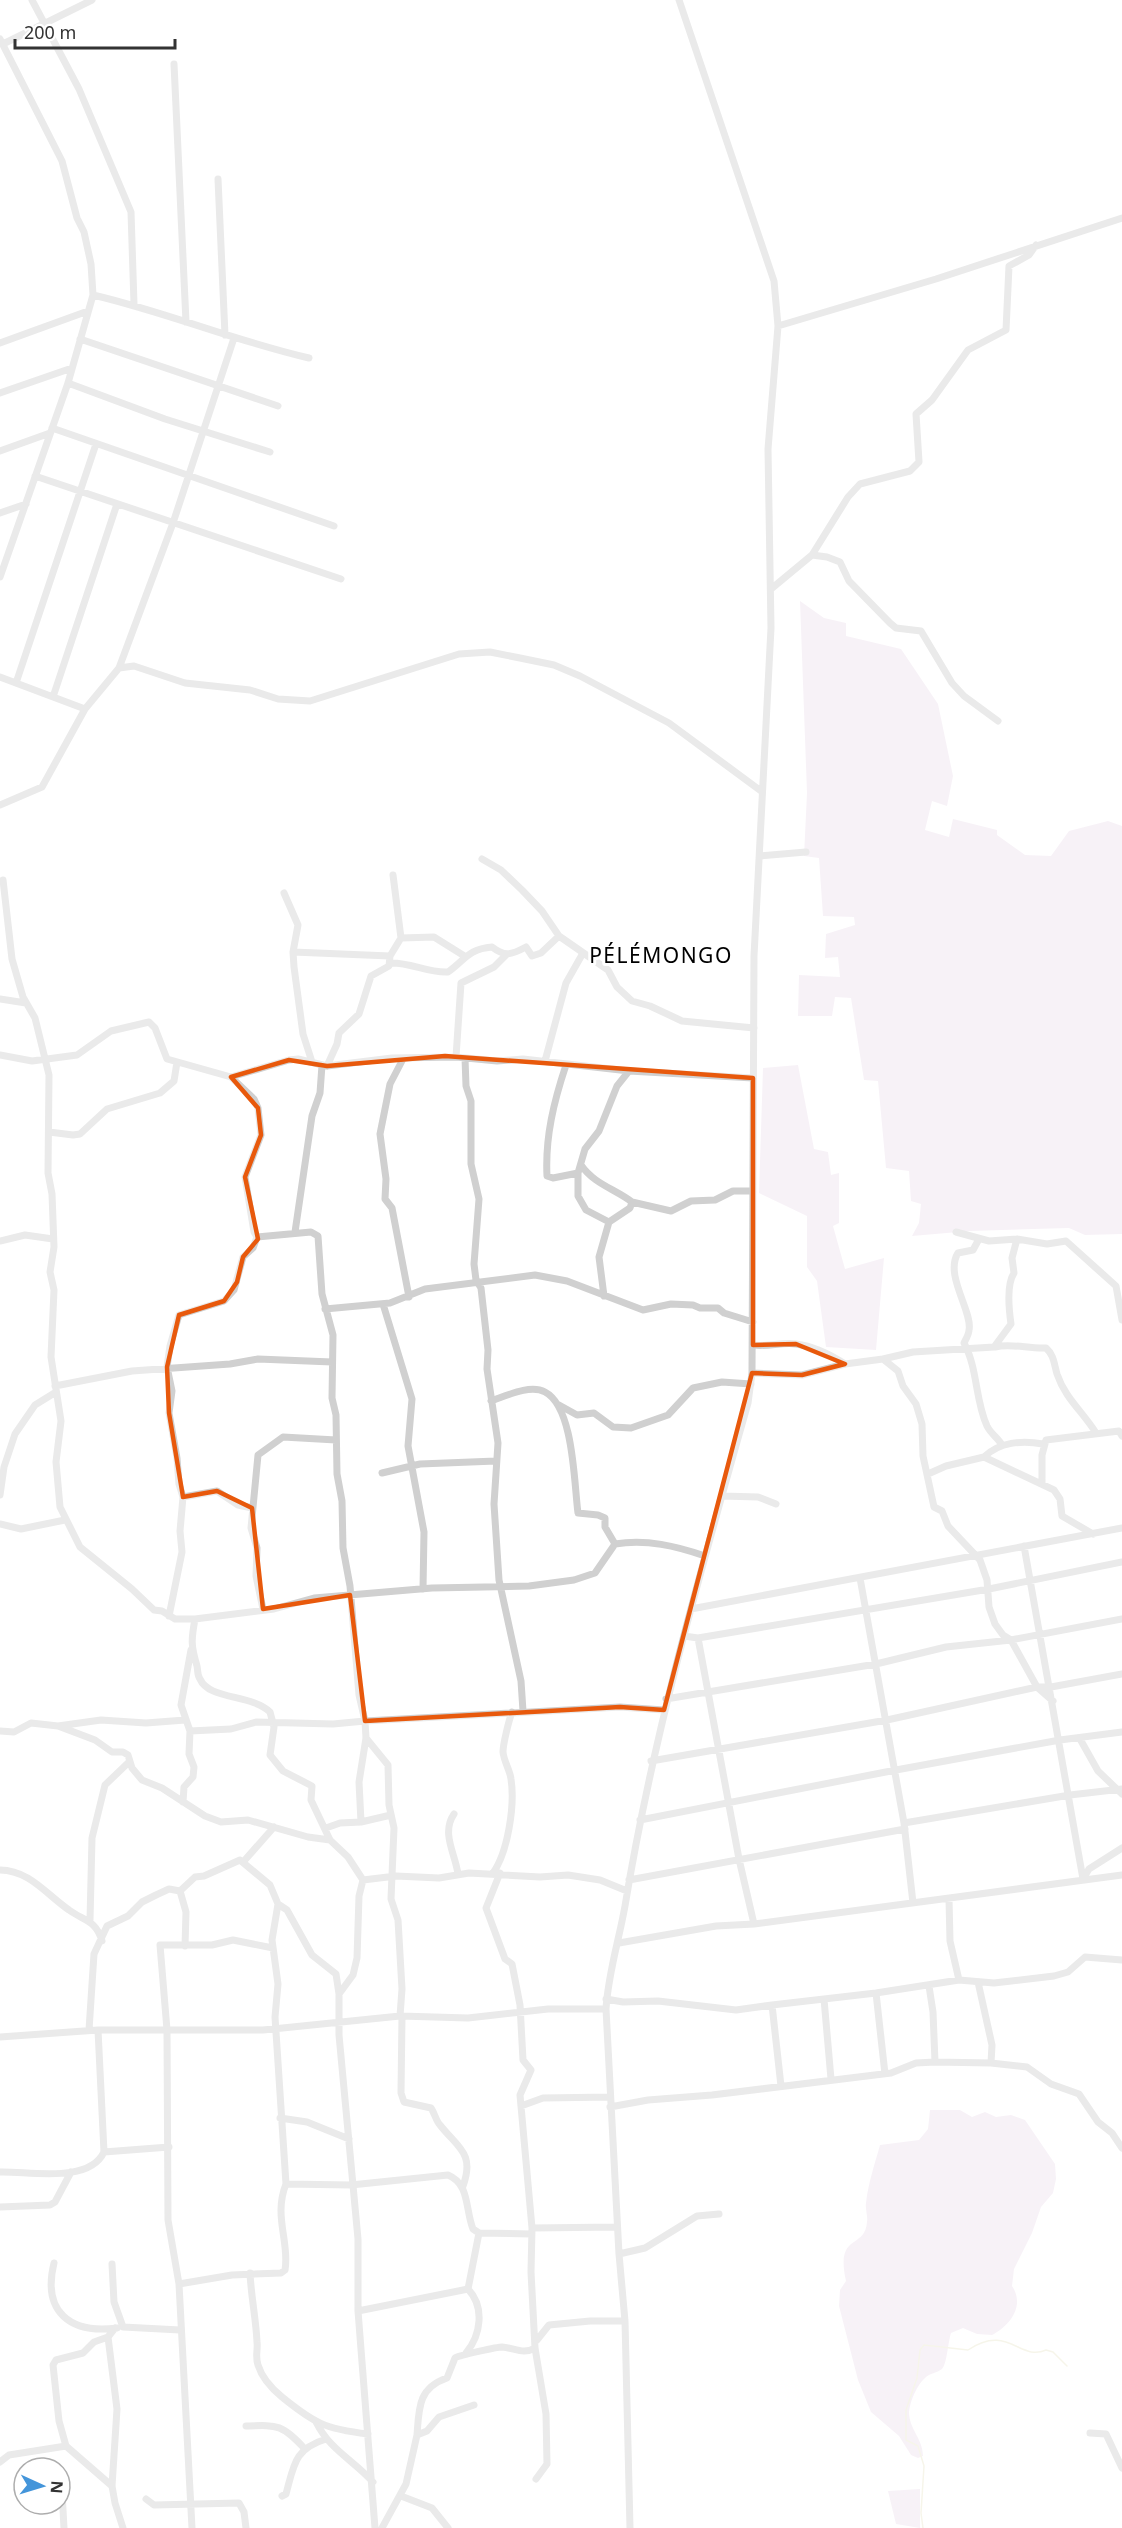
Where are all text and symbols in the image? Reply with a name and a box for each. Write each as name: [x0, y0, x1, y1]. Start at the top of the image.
scale bar: [15, 12, 176, 50]
text: 200 m: [24, 20, 76, 44]
district label: PÉLÉMONGO: [589, 941, 733, 969]
north arrow: [12, 2456, 72, 2516]
text: N: [46, 2480, 68, 2494]

